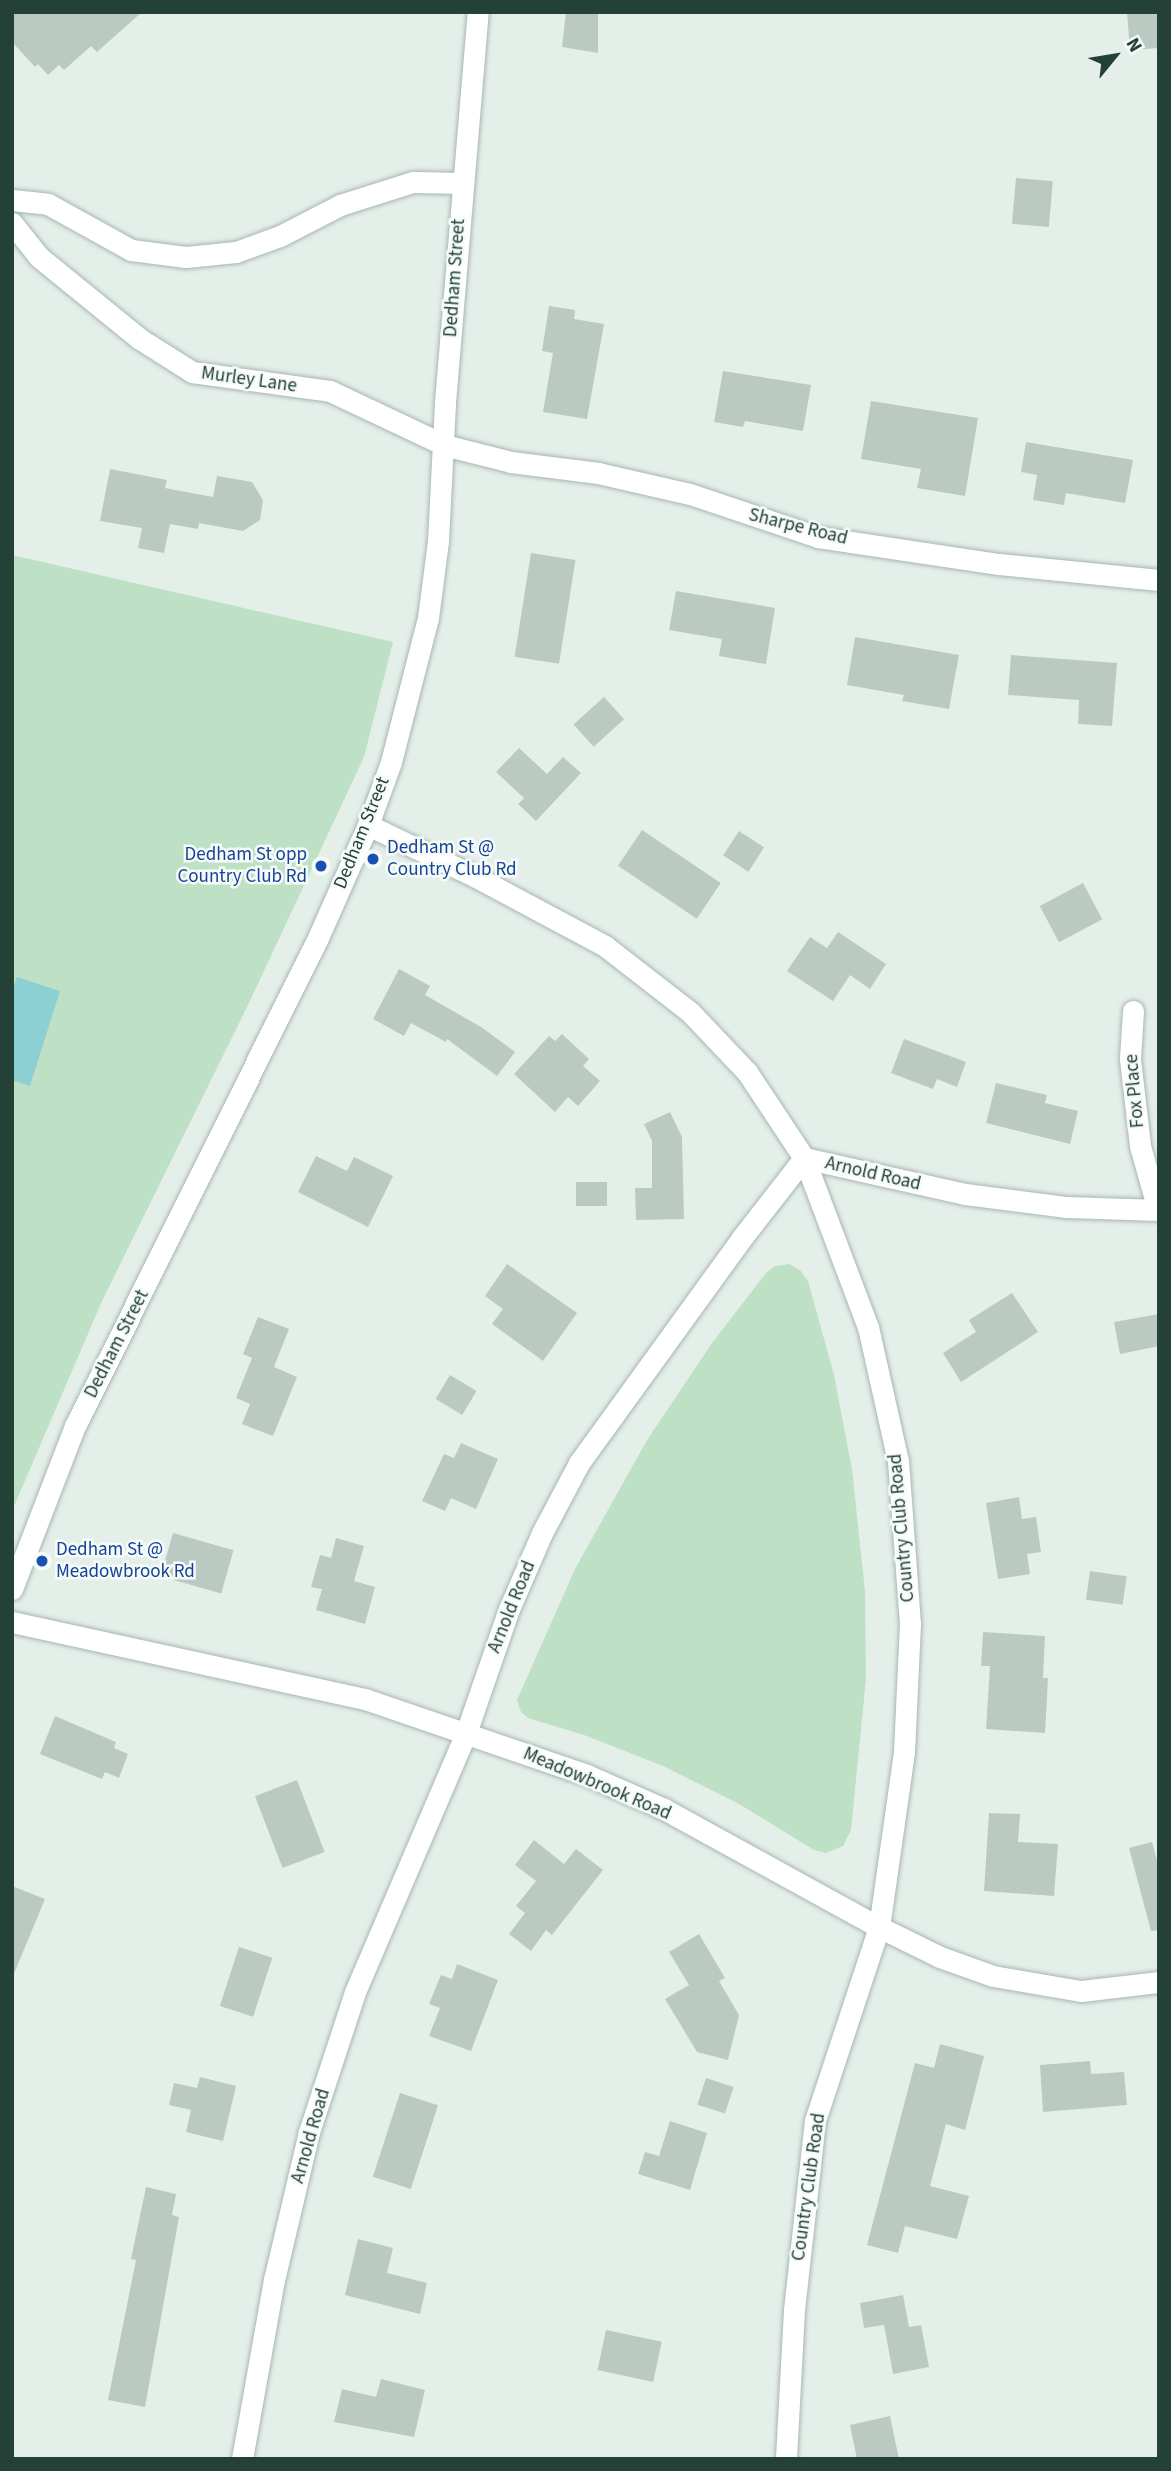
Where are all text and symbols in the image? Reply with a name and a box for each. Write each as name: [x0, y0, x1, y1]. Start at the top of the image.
north arrow: [1080, 21, 1150, 91]
text: N: [1119, 33, 1148, 57]
street label: Dedham Street: [439, 218, 471, 338]
street label: Murley Lane: [200, 362, 298, 398]
street label: Sharpe Road: [746, 504, 850, 550]
street label: Dedham Street: [329, 774, 395, 892]
place label: Dedham St @ Country Club Rd: [387, 837, 517, 881]
place label: Dedham St opp Country Club Rd: [177, 844, 307, 888]
marker: Dedham St @ Country Club Rd: [365, 851, 381, 867]
marker: Dedham St opp Country Club Rd: [313, 858, 329, 874]
street label: Fox Place: [1120, 1053, 1150, 1129]
street label: Arnold Road: [823, 1152, 923, 1196]
street label: Dedham Street: [80, 1286, 154, 1402]
street label: Country Club Road: [884, 1453, 920, 1603]
place label: Dedham St @ Meadowbrook Rd: [56, 1539, 195, 1583]
marker: Dedham St @ Meadowbrook Rd: [34, 1553, 50, 1569]
street label: Arnold Road: [483, 1557, 541, 1657]
street label: Meadowbrook Road: [520, 1743, 674, 1825]
street label: Arnold Road: [287, 2086, 335, 2186]
street label: Country Club Road: [787, 2112, 831, 2262]

